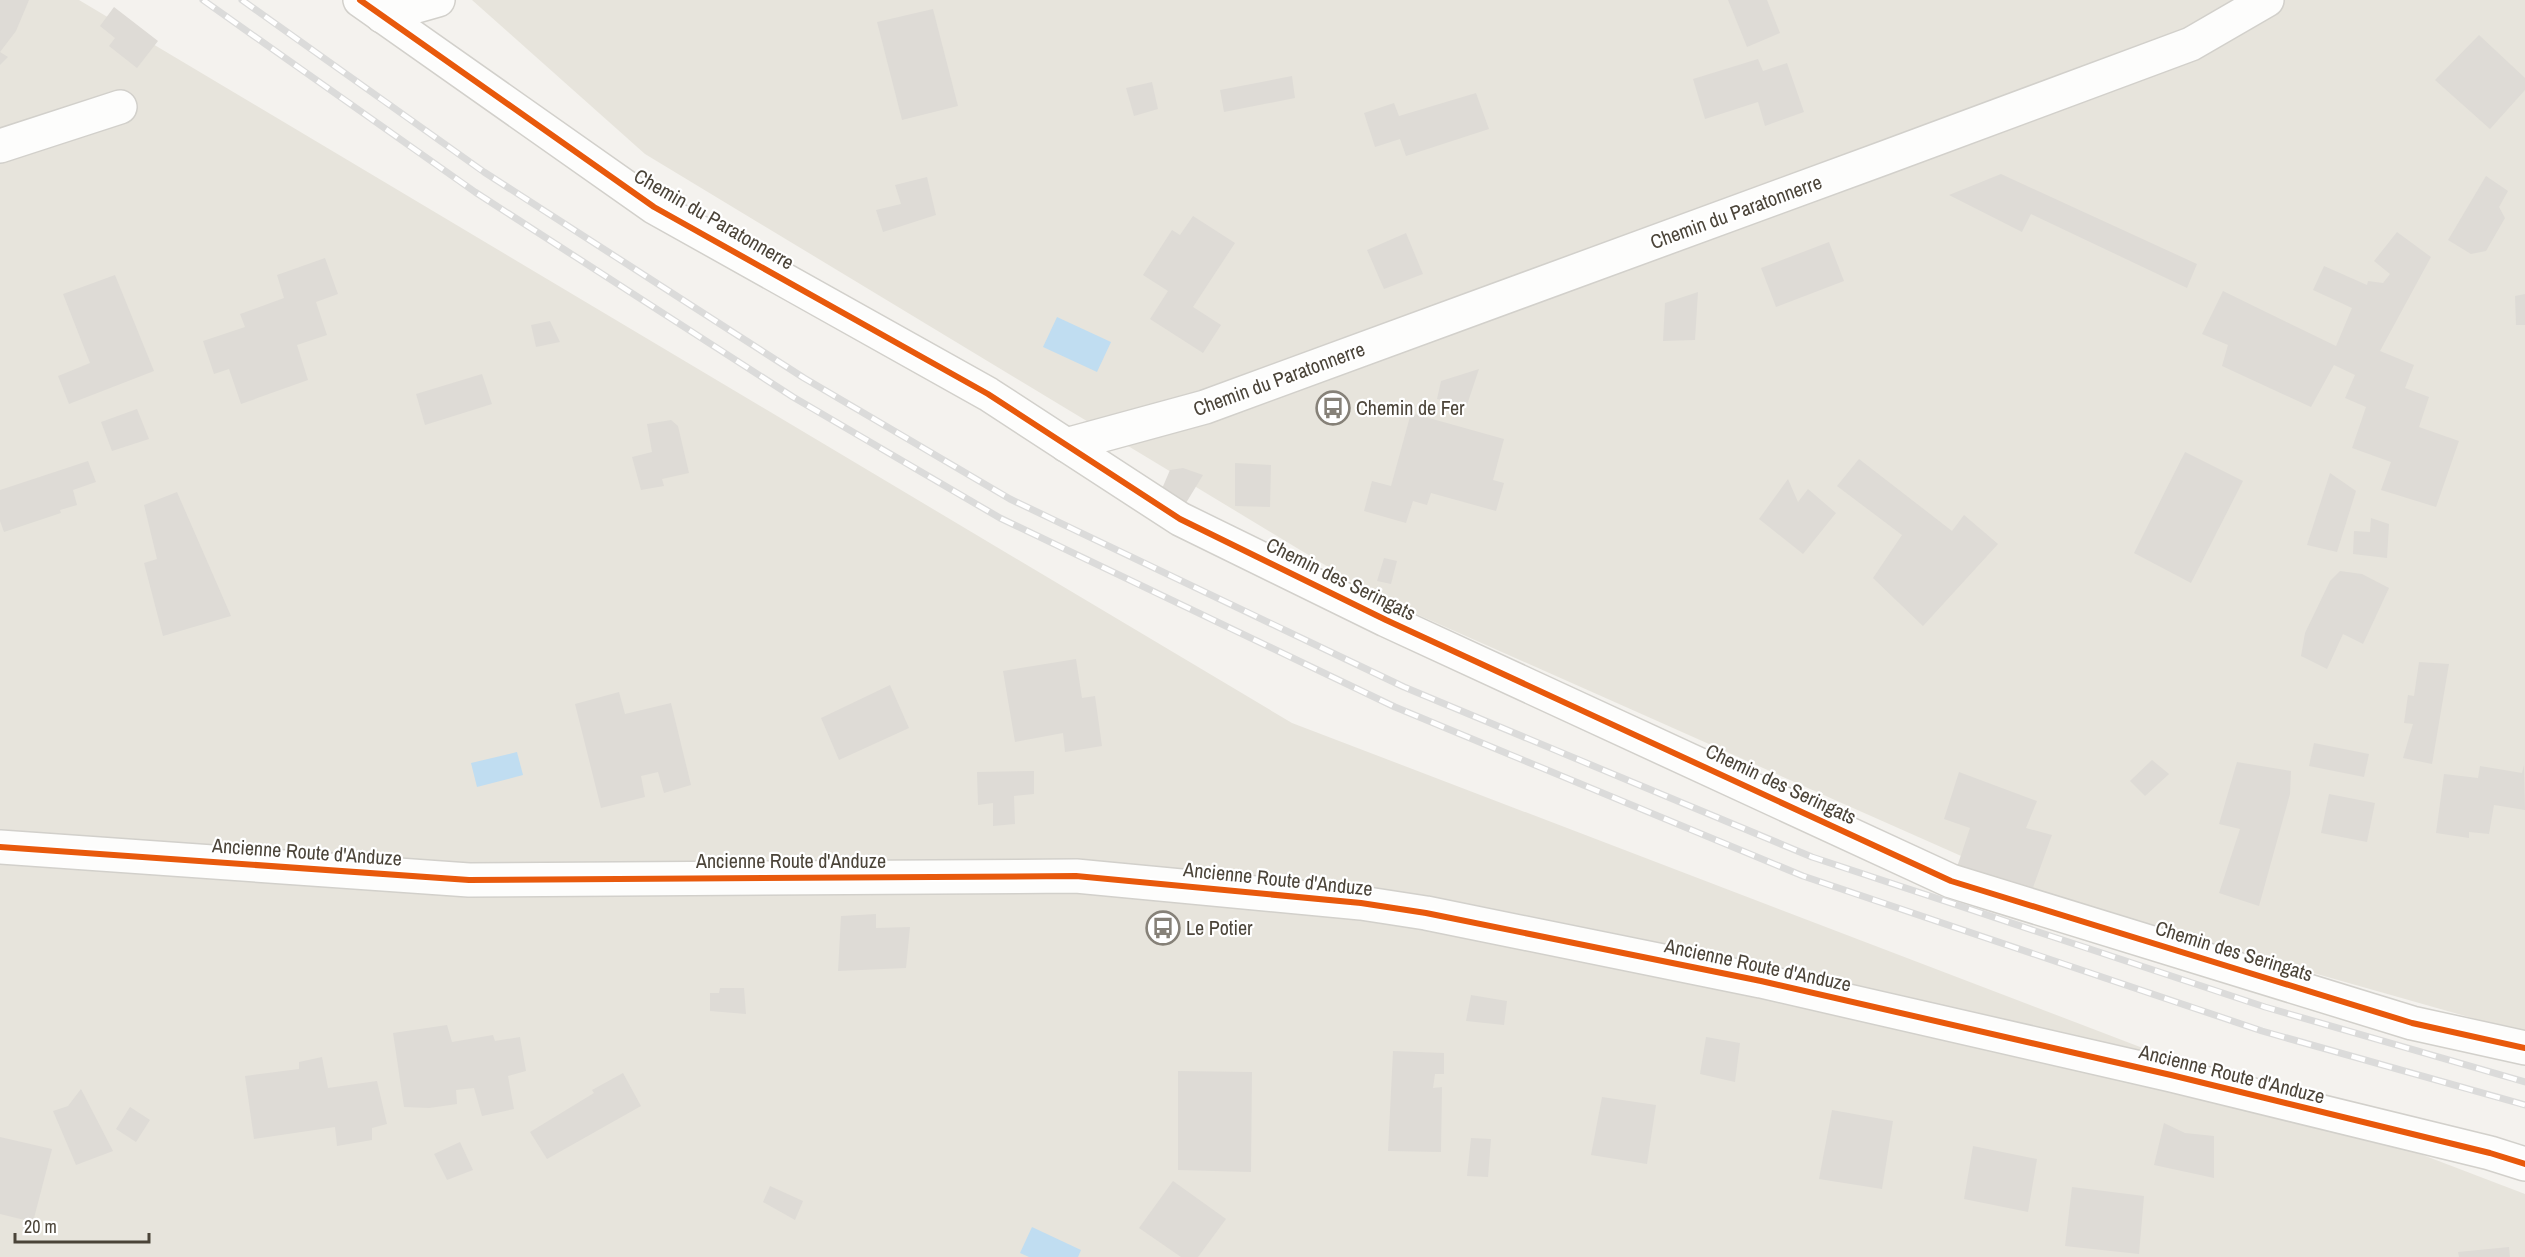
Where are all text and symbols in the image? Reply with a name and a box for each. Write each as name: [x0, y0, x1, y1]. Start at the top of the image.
street label: Chemin du Paratonnerre: [629, 162, 799, 275]
street label: Chemin du Paratonnerre: [1646, 168, 1825, 255]
street label: Chemin du Paratonnerre: [1189, 335, 1368, 422]
bus stop icon: Chemin de Fer: [1315, 390, 1351, 426]
place label: Chemin de Fer: [1356, 394, 1465, 421]
street label: Chemin des Seringats: [1262, 531, 1420, 626]
street label: Chemin des Seringats: [1702, 737, 1861, 830]
street label: Ancienne Route d'Anduze: [210, 831, 403, 872]
street label: Ancienne Route d'Anduze: [695, 847, 886, 874]
street label: Ancienne Route d'Anduze: [1181, 855, 1374, 902]
bus stop icon: Le Potier: [1145, 910, 1181, 946]
place label: Le Potier: [1186, 914, 1253, 941]
street label: Chemin des Seringats: [2152, 914, 2316, 987]
street label: Ancienne Route d'Anduze: [1661, 931, 1854, 997]
street label: Ancienne Route d'Anduze: [2136, 1037, 2328, 1110]
scale bar: [15, 1206, 148, 1244]
text: 20 m: [24, 1214, 57, 1239]

